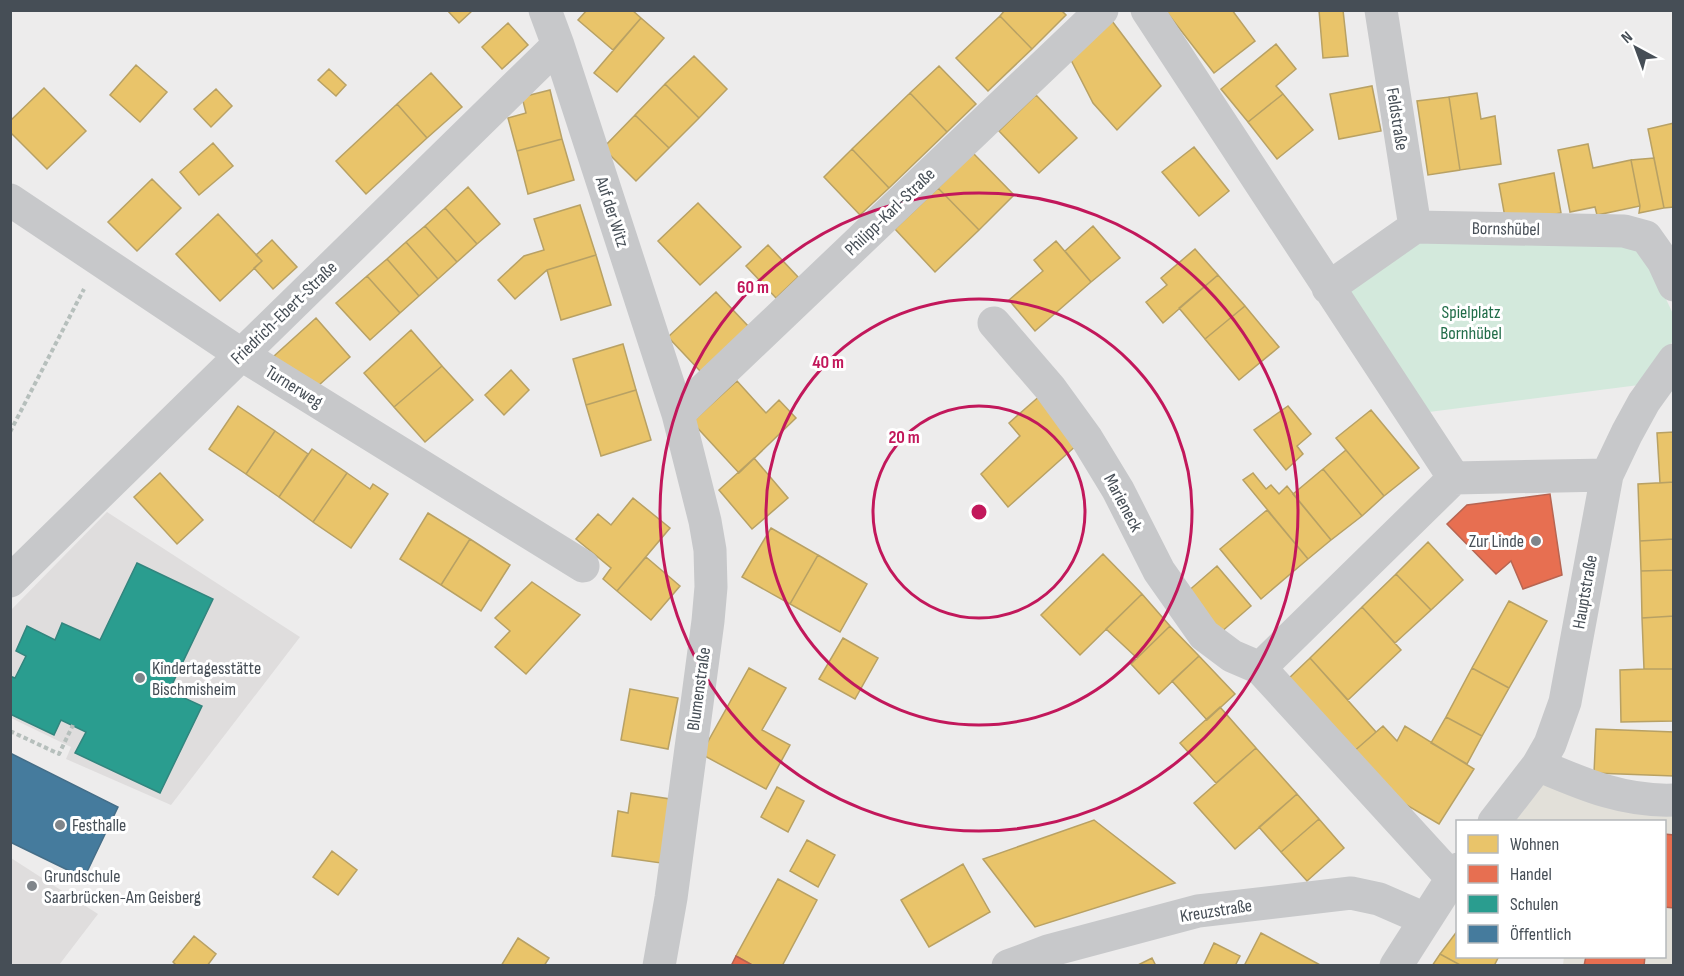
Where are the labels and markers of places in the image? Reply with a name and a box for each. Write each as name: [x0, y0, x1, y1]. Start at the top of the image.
centre of rings: [969, 502, 989, 522]
place label: Zur Linde: [1469, 531, 1524, 552]
marker: Zur Linde: [1529, 534, 1543, 548]
place label: Kindertagesstätte Bischmisheim: [152, 658, 261, 700]
marker: Kindertagesstätte Bischmisheim: [133, 671, 147, 685]
place label: Festhalle: [72, 815, 126, 836]
marker: Festhalle: [53, 818, 67, 832]
place label: Grundschule Saarbrücken-Am Geisberg: [44, 866, 201, 908]
marker: Grundschule Saarbrücken-Am Geisberg: [25, 879, 39, 893]

